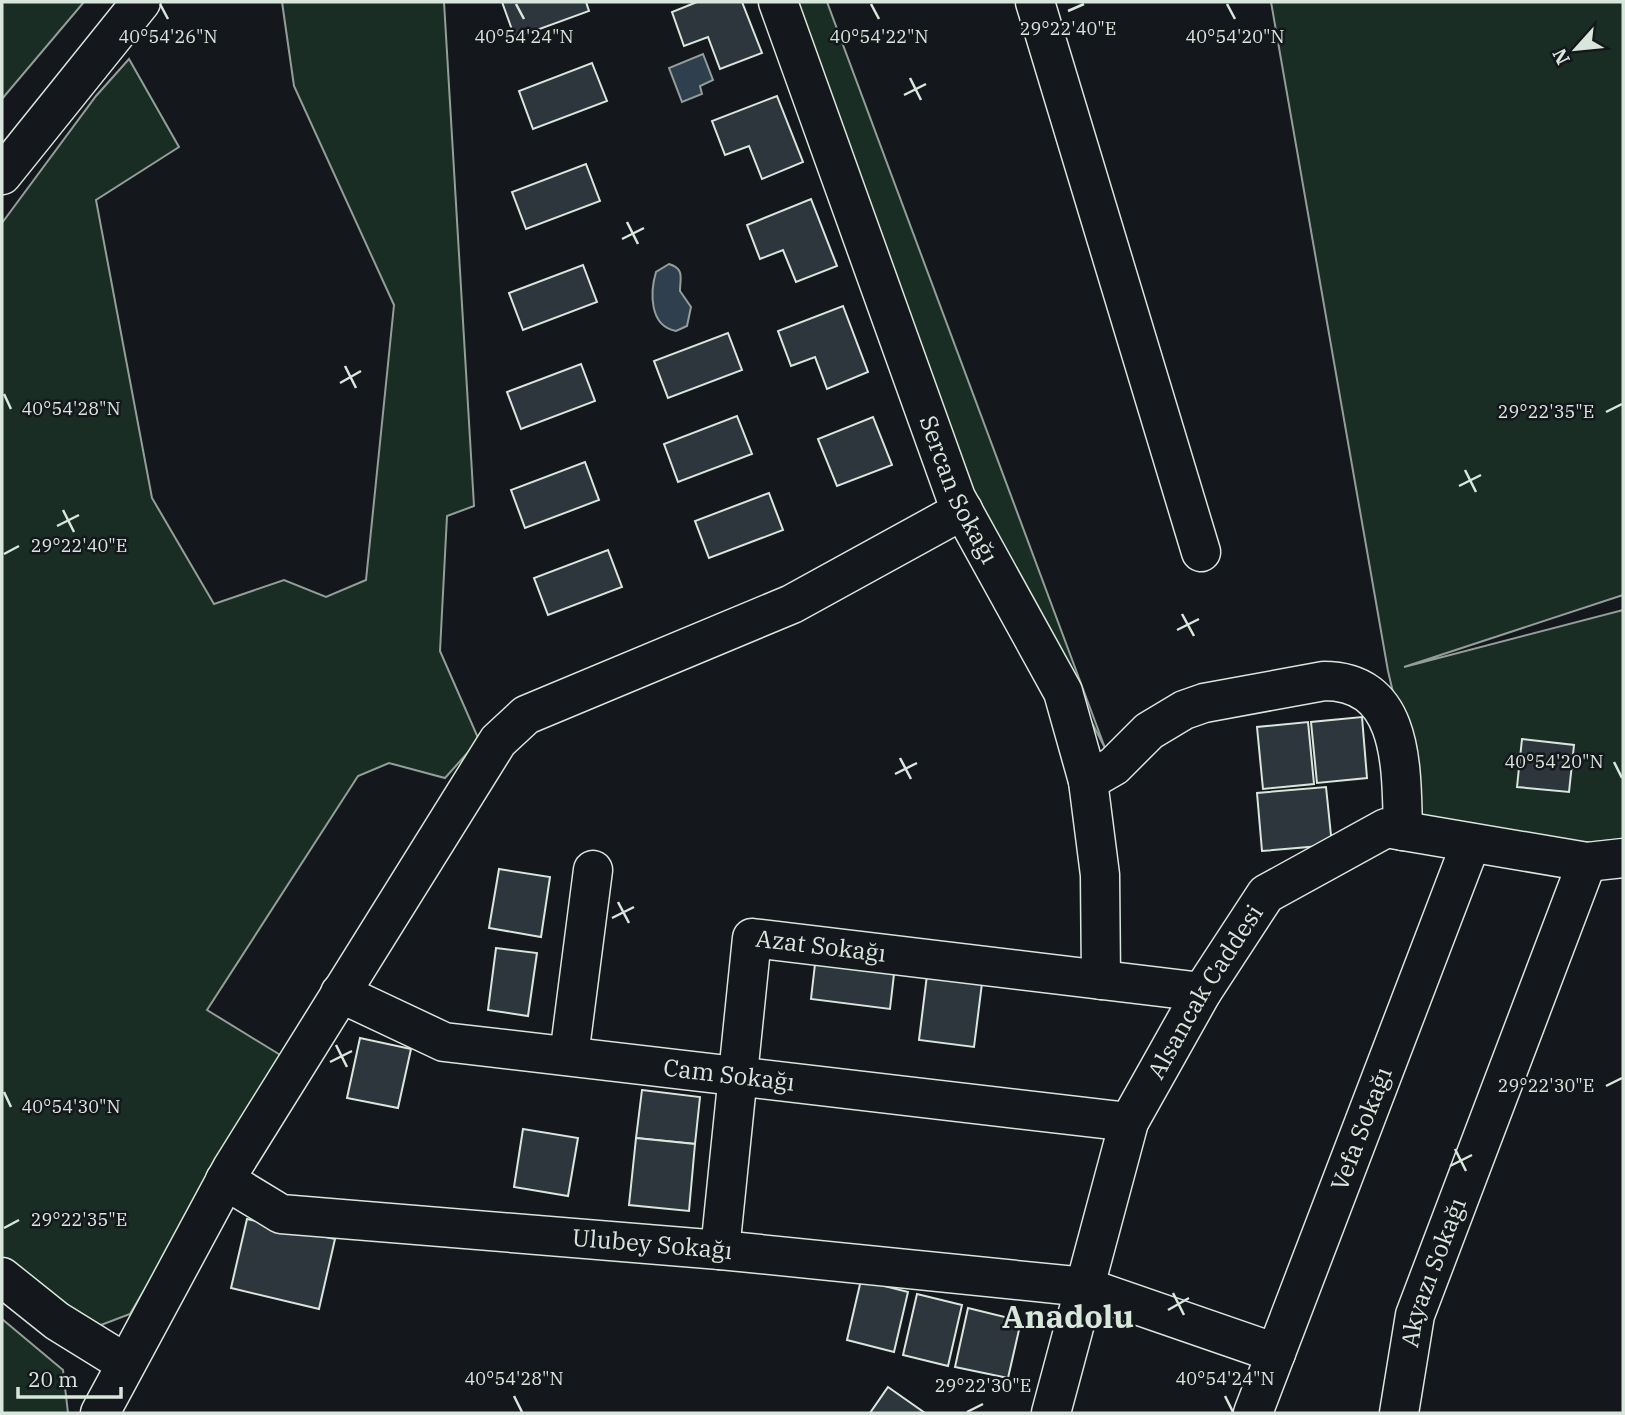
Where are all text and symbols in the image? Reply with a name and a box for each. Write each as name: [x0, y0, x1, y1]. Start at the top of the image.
north arrow: [1541, 14, 1611, 84]
text: 29°22'40"E: [1020, 17, 1116, 40]
text: 40°54'26"N: [119, 25, 218, 48]
text: 40°54'24"N: [475, 25, 574, 48]
text: 40°54'22"N: [830, 25, 929, 48]
text: 40°54'20"N: [1186, 25, 1285, 48]
text: N: [1547, 45, 1575, 69]
text: 40°54'28"N: [22, 397, 121, 420]
text: 29°22'35"E: [1498, 400, 1594, 423]
street label: Sercan Sokağı: [913, 411, 1006, 569]
text: 29°22'40"E: [31, 534, 127, 557]
text: 40°54'20"N: [1505, 750, 1604, 773]
street label: Alsancak Caddesi: [1139, 898, 1270, 1084]
street label: Azat Sokağı: [754, 922, 888, 969]
street label: Cam Sokağı: [662, 1051, 797, 1098]
street label: Vefa Sokağı: [1323, 1062, 1399, 1195]
text: 29°22'30"E: [1498, 1074, 1594, 1097]
text: 40°54'30"N: [22, 1095, 121, 1118]
street label: Akyazı Sokağı: [1393, 1193, 1473, 1350]
text: 29°22'35"E: [31, 1208, 127, 1231]
street label: Ulubey Sokağı: [571, 1221, 734, 1266]
district label: Anadolu: [1002, 1295, 1134, 1337]
scale bar: [18, 1356, 121, 1400]
text: 20 m: [28, 1365, 78, 1393]
text: 40°54'28"N: [465, 1367, 564, 1390]
text: 40°54'24"N: [1176, 1367, 1275, 1390]
text: 29°22'30"E: [935, 1374, 1031, 1397]

